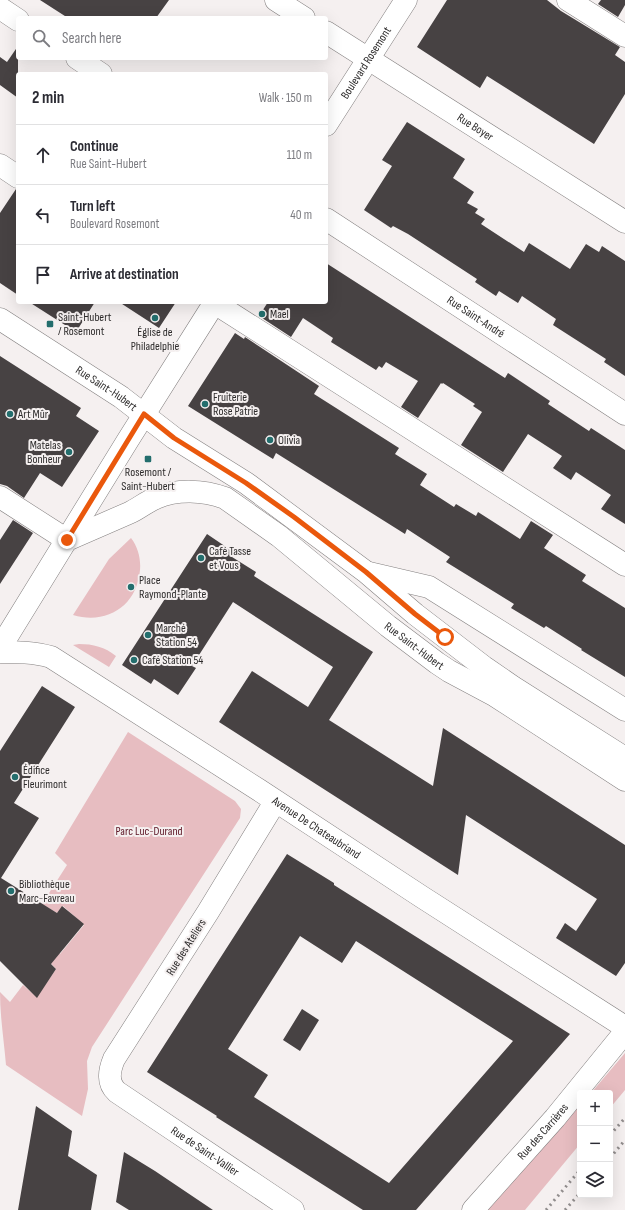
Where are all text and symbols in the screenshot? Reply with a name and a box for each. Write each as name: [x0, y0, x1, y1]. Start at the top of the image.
search box: [16, 16, 328, 60]
street label: Boulevard Rosemont: [338, 24, 395, 102]
icon: search: [30, 27, 52, 49]
text: Search here: [62, 29, 122, 48]
text: 2 min: [32, 88, 64, 108]
text: Walk · 150 m: [259, 90, 312, 106]
street label: Rue Boyer: [454, 110, 497, 145]
text: Continue: [70, 137, 119, 156]
icon: ahead: [32, 144, 54, 166]
text: 110 m: [287, 147, 312, 163]
text: Rue Saint-Hubert: [70, 156, 147, 172]
text: Turn left: [70, 197, 115, 216]
icon: left: [32, 204, 54, 226]
text: 40 m: [290, 207, 312, 223]
text: Boulevard Rosemont: [70, 216, 160, 232]
icon: arrive: [32, 264, 54, 286]
text: Arrive at destination: [70, 265, 179, 284]
street label: Rue Saint-André: [444, 293, 508, 342]
place label: Mael: [270, 307, 289, 322]
marker: Mael: [257, 309, 267, 319]
place label: Saint-Hubert / Rosemont: [58, 310, 112, 339]
marker: Église de Philadelphie: [150, 313, 160, 323]
marker: Saint-Hubert / Rosemont: [45, 319, 55, 329]
place label: Église de Philadelphie: [131, 325, 179, 354]
street label: Rue Saint-Hubert: [73, 363, 140, 415]
place label: Fruiterie Rose Patrie: [213, 390, 258, 419]
marker: Fruiterie Rose Patrie: [200, 399, 210, 409]
place label: Art Mûr: [17, 407, 49, 422]
marker: Art Mûr: [5, 409, 15, 419]
place label: Olivia: [278, 433, 301, 448]
marker: Olivia: [265, 435, 275, 445]
place label: Matelas Bonheur: [27, 438, 62, 467]
marker: Matelas Bonheur: [64, 447, 74, 457]
marker: Rosemont / Saint-Hubert: [143, 454, 153, 464]
place label: Rosemont / Saint-Hubert: [121, 465, 175, 494]
route end: [58, 531, 76, 549]
place label: Café Tasse et Vous: [209, 544, 251, 573]
marker: Café Tasse et Vous: [196, 553, 206, 563]
place label: Place Raymond-Plante: [139, 573, 206, 602]
marker: Place Raymond-Plante: [126, 582, 136, 592]
street label: Rue Saint-Hubert: [381, 619, 447, 674]
place label: Marché Station 54: [156, 621, 197, 650]
route start: [436, 628, 454, 646]
marker: Marché Station 54: [143, 630, 153, 640]
place label: Café Station 54: [142, 653, 203, 668]
marker: Café Station 54: [129, 655, 139, 665]
place label: Édifice Fleurimont: [23, 763, 67, 792]
marker: Édifice Fleurimont: [10, 772, 20, 782]
street label: Avenue De Chateaubriand: [268, 793, 363, 863]
park label: Parc Luc-Durand: [115, 824, 183, 839]
place label: Bibliothèque Marc-Favreau: [19, 877, 74, 906]
marker: Bibliothèque Marc-Favreau: [6, 886, 16, 896]
street label: Rue des Ateliers: [163, 916, 210, 978]
map controls: [577, 1090, 613, 1198]
button: +: [577, 1090, 613, 1126]
street label: Rue des Carrières: [514, 1101, 572, 1163]
street label: Rue de Saint-Vallier: [168, 1123, 242, 1180]
button: −: [577, 1126, 613, 1162]
button: layers: [577, 1162, 613, 1198]

